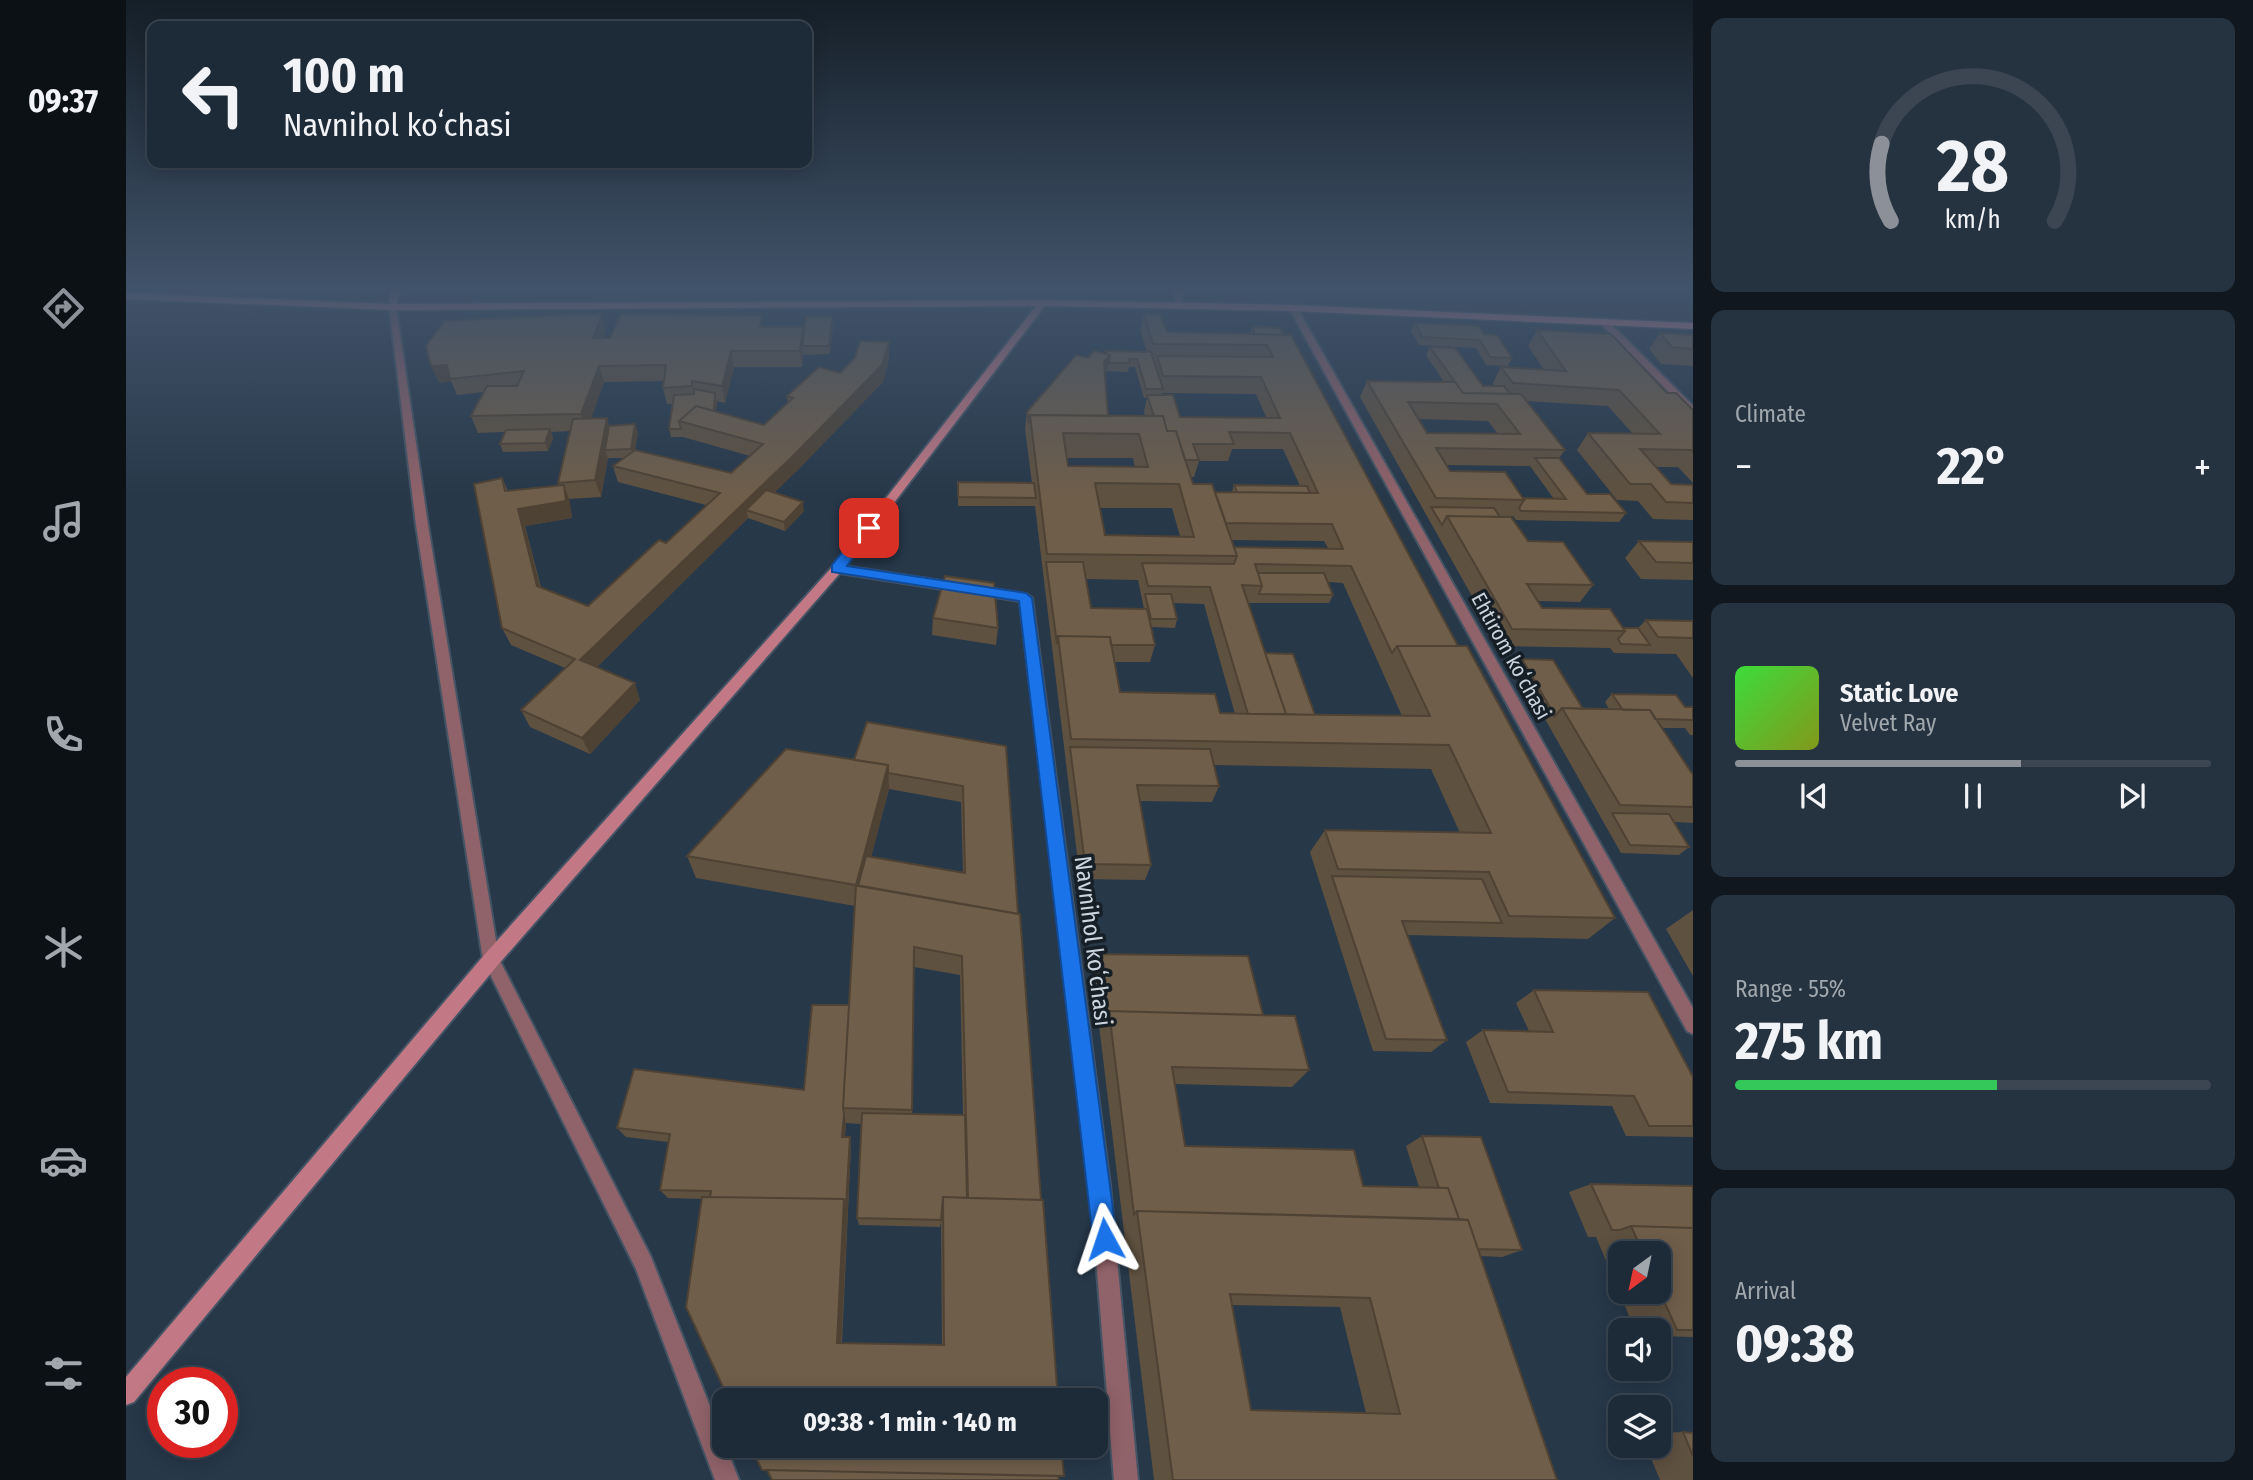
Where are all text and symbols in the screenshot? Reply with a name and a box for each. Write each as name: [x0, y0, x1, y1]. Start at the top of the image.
text: 100 m: [283, 46, 405, 105]
icon: left: [168, 49, 259, 140]
text: 09:37: [28, 82, 98, 120]
text: Navnihol koʻchasi: [283, 106, 512, 144]
text: 28: [1936, 124, 2009, 211]
text: km/h: [1945, 205, 2001, 235]
icon: directions: [39, 284, 88, 333]
text: Climate: [1735, 400, 1806, 428]
text: 22°: [1937, 435, 2009, 498]
text: −: [1735, 444, 1752, 490]
text: +: [2194, 444, 2211, 490]
icon: music: [39, 497, 88, 546]
pin: [839, 498, 899, 558]
icon: arrive: [850, 509, 888, 547]
street label: Ehtirom koʻchasi: [1465, 588, 1557, 724]
text: Static Love: [1840, 678, 1958, 709]
text: Velvet Ray: [1840, 709, 1936, 737]
icon: phone: [39, 710, 88, 759]
icon: previous: [1795, 777, 1833, 815]
icon: pause: [1954, 777, 1992, 815]
icon: next: [2113, 777, 2151, 815]
street label: Navnihol koʻchasi: [1069, 854, 1117, 1028]
icon: climate: [39, 923, 88, 972]
text: Range · 55%: [1735, 975, 1846, 1003]
text: 275 km: [1735, 1010, 1883, 1073]
icon: car: [39, 1136, 88, 1185]
position arrow: [1068, 1202, 1142, 1276]
north arrow: [1608, 1241, 1671, 1304]
map controls: [1608, 1241, 1671, 1458]
text: Arrival: [1735, 1277, 1796, 1305]
text: 09:38: [1735, 1312, 1855, 1375]
button: sound: [1608, 1318, 1671, 1381]
icon: filters: [39, 1349, 88, 1398]
speed limit sign: 30: [147, 1367, 238, 1458]
button: layers: [1608, 1395, 1671, 1458]
text: 09:38 · 1 min · 140 m: [803, 1407, 1017, 1438]

